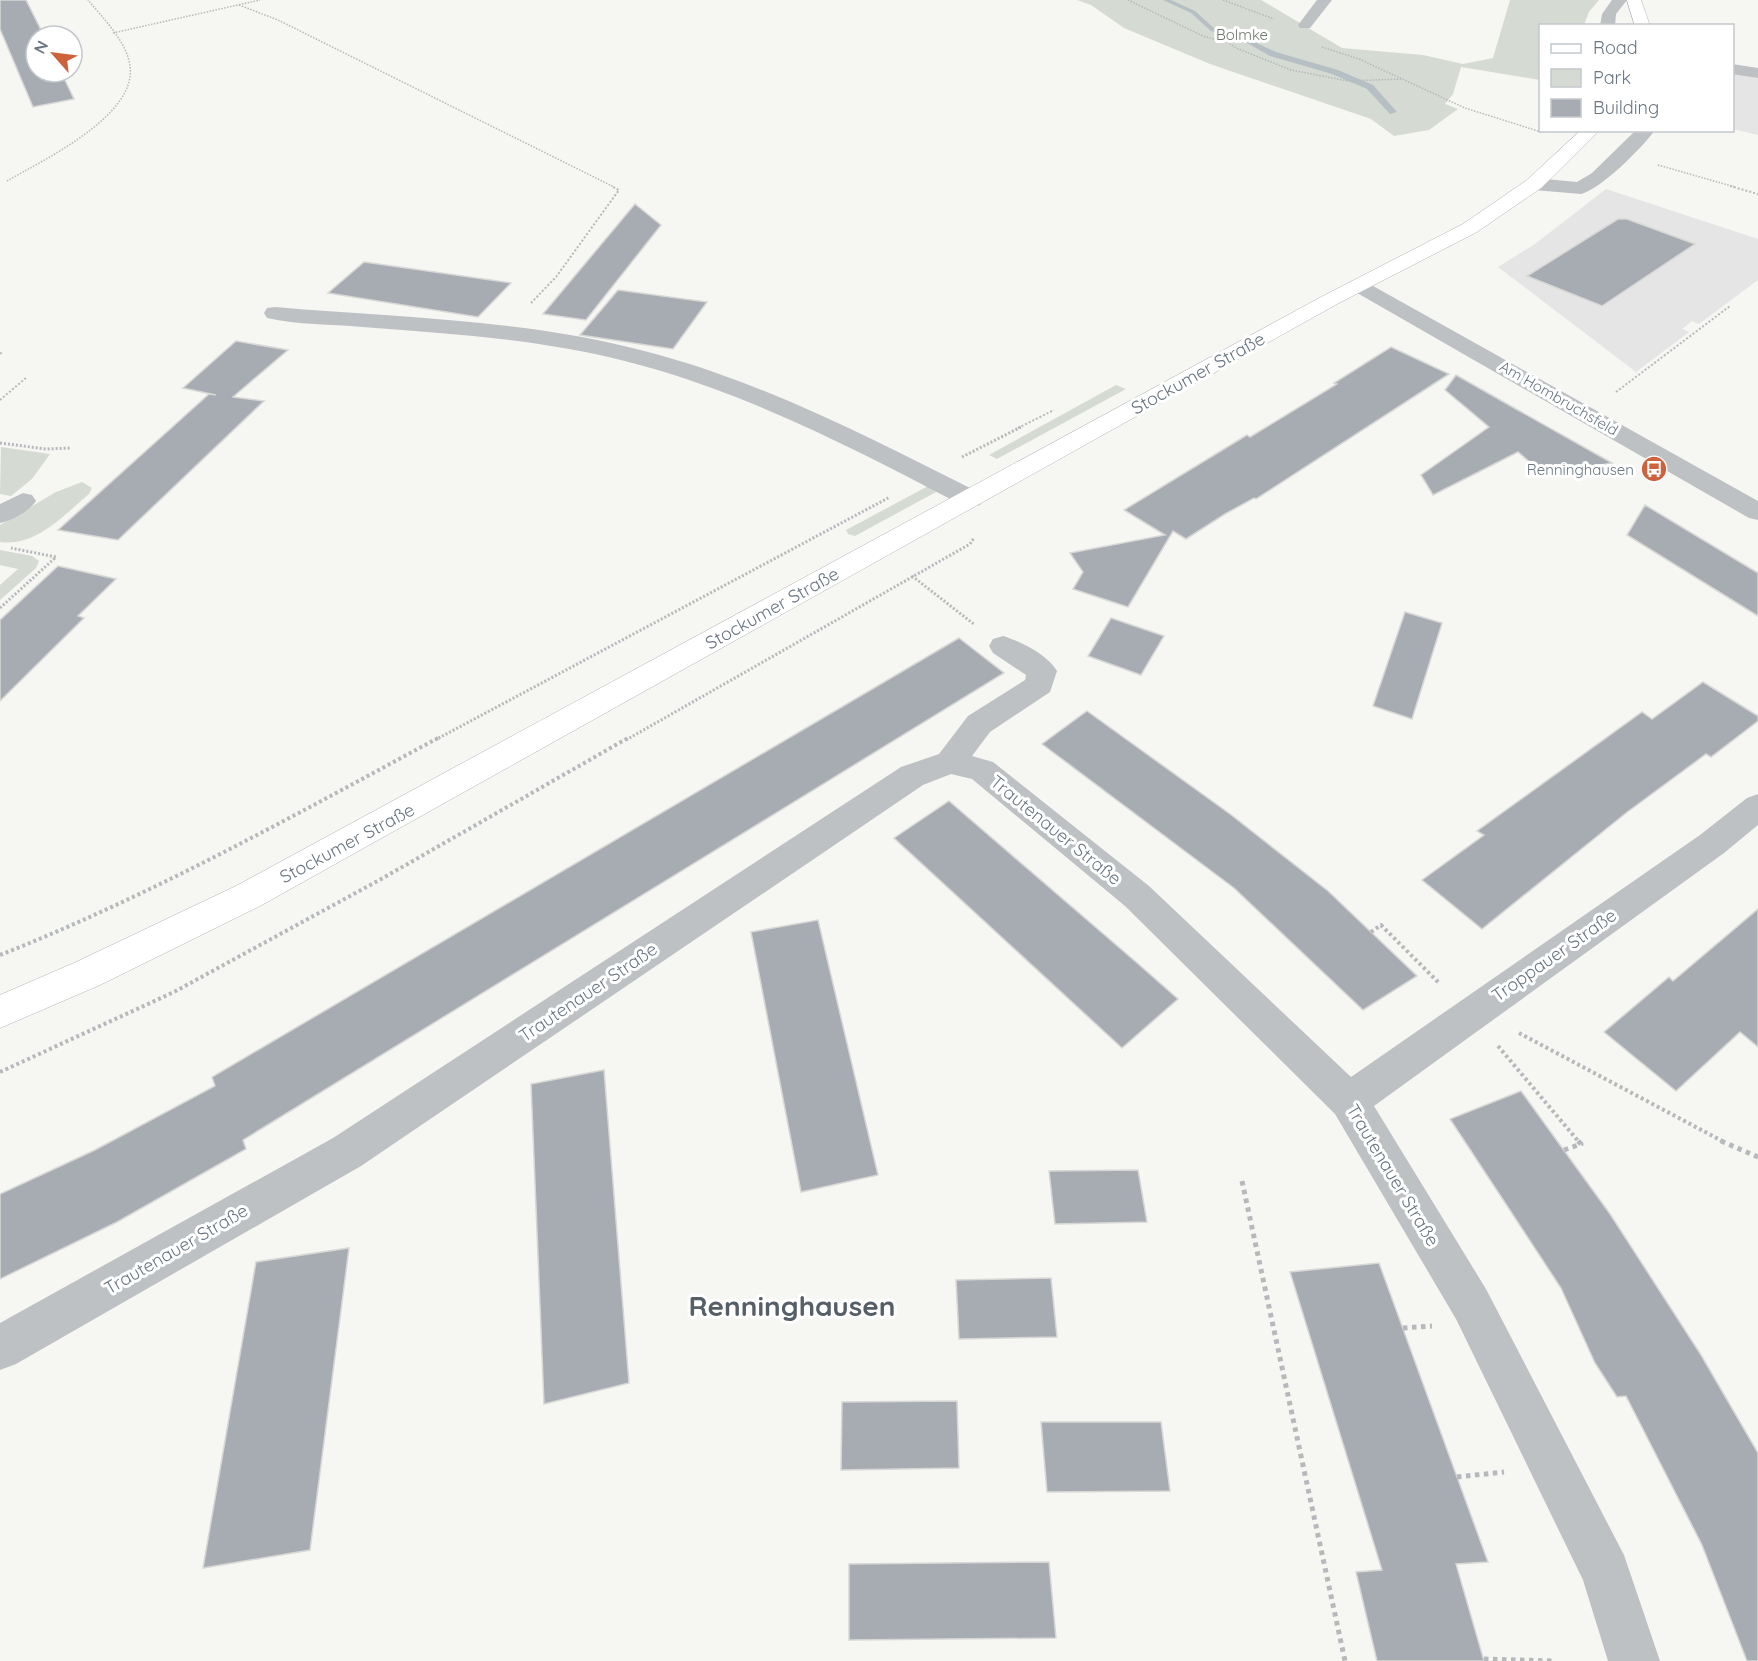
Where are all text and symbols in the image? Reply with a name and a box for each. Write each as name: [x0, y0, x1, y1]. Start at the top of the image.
north arrow: [24, 24, 84, 84]
legend: [1539, 24, 1734, 132]
park label: Bolmke: [1216, 25, 1268, 44]
text: Road: [1593, 36, 1638, 59]
text: N: [29, 37, 52, 57]
text: Park: [1593, 66, 1631, 89]
text: Building: [1593, 96, 1659, 119]
street label: Stockumer Straße: [1127, 327, 1269, 419]
street label: Am Hombruchsfeld: [1496, 356, 1622, 440]
bus stop icon: Renninghausen: [1639, 454, 1669, 484]
place label: Renninghausen: [1527, 460, 1634, 479]
street label: Stockumer Straße: [701, 562, 843, 654]
street label: Trautenauer Straße: [986, 770, 1126, 890]
street label: Stockumer Straße: [276, 798, 418, 888]
street label: Troppauer Straße: [1487, 903, 1621, 1007]
street label: Trautenauer Straße: [514, 937, 662, 1047]
street label: Trautenauer Straße: [1341, 1100, 1445, 1250]
street label: Trautenauer Straße: [100, 1199, 252, 1299]
district label: Renninghausen: [688, 1288, 896, 1323]

